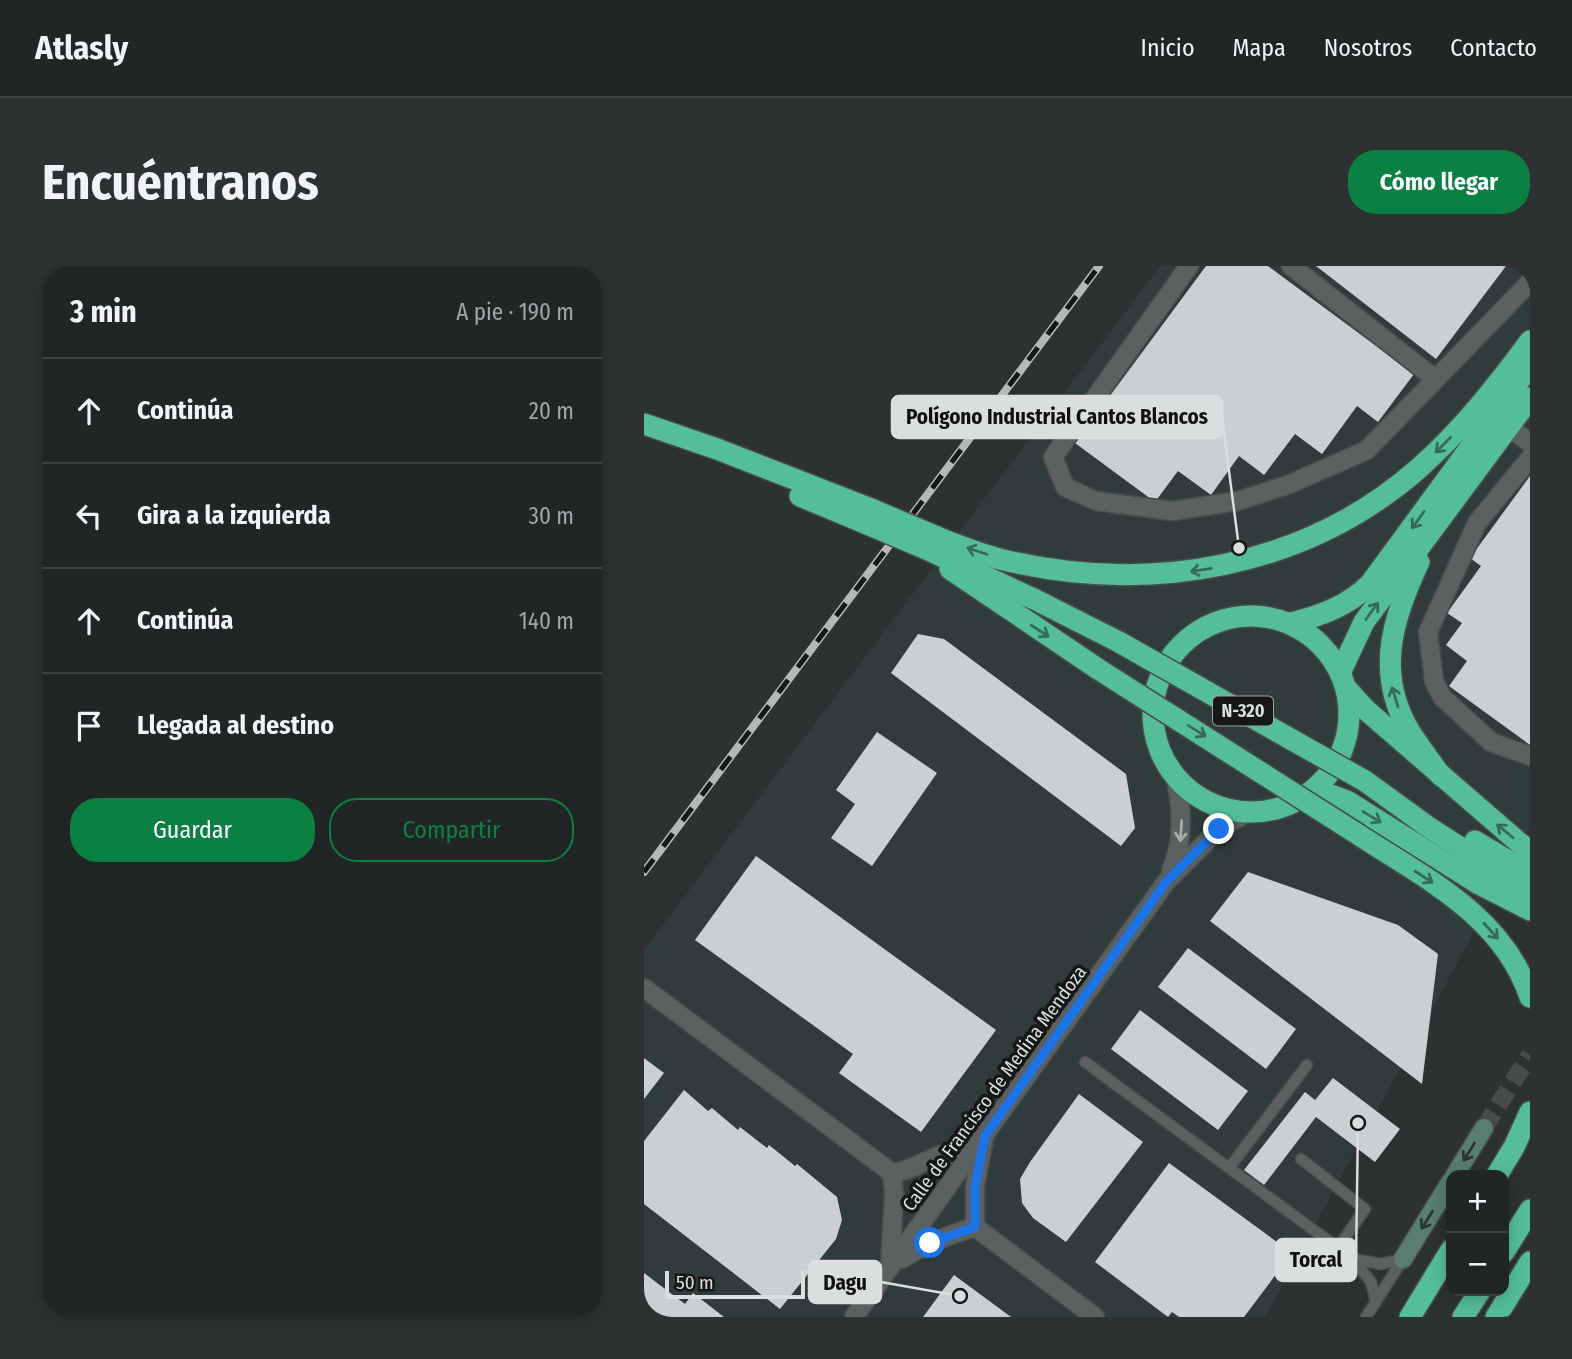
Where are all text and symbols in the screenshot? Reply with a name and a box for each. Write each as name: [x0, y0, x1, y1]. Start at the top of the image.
text: Atlasly: [35, 28, 128, 68]
text: Inicio: [1141, 34, 1195, 62]
text: Mapa: [1233, 34, 1286, 62]
text: Nosotros: [1324, 34, 1412, 62]
text: Contacto: [1450, 34, 1537, 62]
button: Cómo llegar: [1348, 150, 1530, 214]
text: Encuéntranos: [42, 153, 319, 212]
text: 3 min: [70, 294, 137, 330]
text: A pie · 190 m: [456, 298, 574, 326]
icon: ahead: [70, 392, 108, 430]
text: Continúa: [137, 395, 234, 426]
callout: Polígono Industrial Cantos Blancos: [892, 396, 1222, 438]
text: 20 m: [529, 397, 574, 425]
text: Polígono Industrial Cantos Blancos: [906, 404, 1208, 430]
one-way arrow: [1434, 437, 1451, 454]
icon: left: [70, 497, 108, 535]
text: Gira a la izquierda: [137, 500, 331, 531]
text: 30 m: [529, 502, 574, 530]
one-way arrow: [1410, 511, 1425, 529]
one-way arrow: [966, 544, 988, 556]
one-way arrow: [1190, 564, 1213, 577]
icon: ahead: [70, 602, 108, 640]
one-way arrow: [1365, 602, 1379, 621]
text: Continúa: [137, 605, 234, 636]
text: 140 m: [519, 607, 574, 635]
one-way arrow: [1029, 624, 1049, 638]
one-way arrow: [1388, 686, 1401, 708]
road number: N-320: [1213, 696, 1273, 726]
icon: arrive: [70, 707, 108, 745]
text: Llegada al destino: [137, 710, 334, 741]
one-way arrow: [1186, 725, 1206, 739]
button: Guardar: [70, 798, 315, 862]
button: Compartir: [329, 798, 574, 862]
one-way arrow: [1362, 810, 1382, 824]
route end: [1203, 813, 1234, 844]
one-way arrow: [1174, 819, 1187, 842]
one-way arrow: [1496, 823, 1514, 839]
one-way arrow: [1414, 870, 1433, 885]
one-way arrow: [1483, 921, 1499, 939]
street label: Calle de Francisco de Medina Mendoza: [898, 961, 1091, 1216]
one-way arrow: [1462, 1141, 1476, 1161]
map controls: [1446, 1170, 1509, 1296]
button: +: [1446, 1170, 1509, 1233]
one-way arrow: [1420, 1209, 1434, 1229]
route start: [914, 1227, 945, 1258]
button: −: [1446, 1233, 1509, 1296]
callout: Torcal: [1276, 1239, 1356, 1281]
text: Torcal: [1290, 1247, 1342, 1273]
callout: Dagu: [809, 1261, 881, 1303]
scale bar: [665, 1268, 805, 1300]
text: Dagu: [823, 1270, 867, 1296]
text: 50 m: [676, 1271, 714, 1294]

